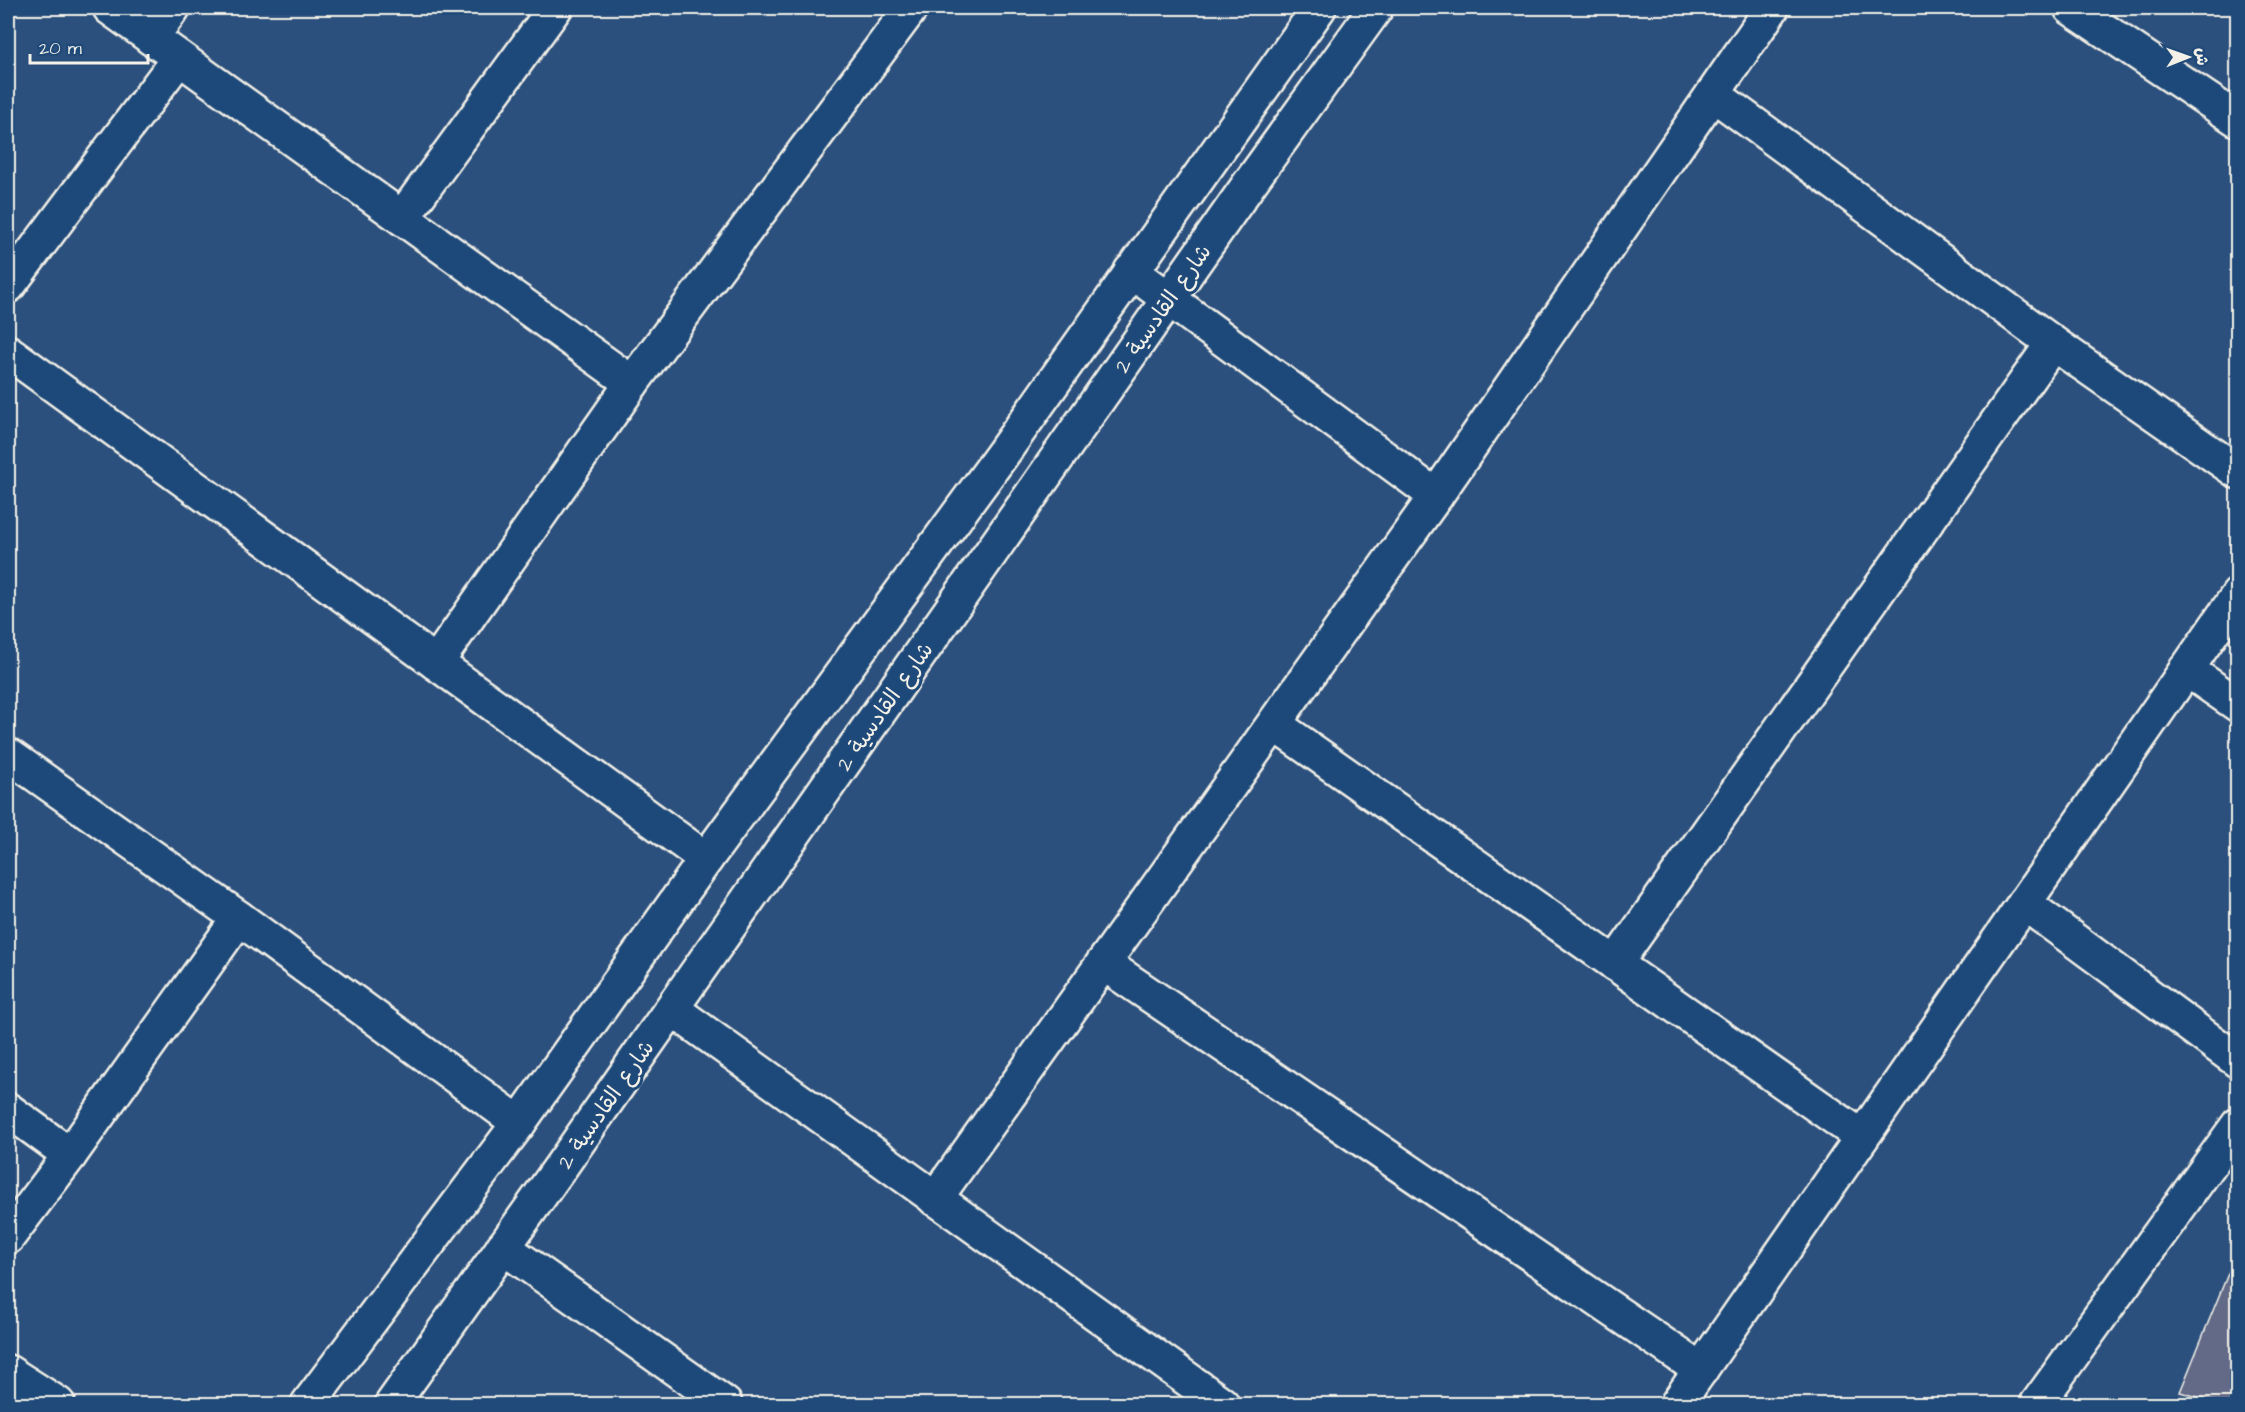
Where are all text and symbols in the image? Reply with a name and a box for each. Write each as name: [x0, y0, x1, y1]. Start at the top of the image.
scale bar: [30, 27, 148, 65]
north arrow: [2158, 27, 2218, 87]
text: 20 m: [39, 36, 82, 61]
text: ش: [2191, 48, 2213, 66]
street label: شارع القادسية 2: [1107, 238, 1219, 380]
street label: شارع القادسية 2: [829, 636, 941, 778]
street label: شارع القادسية 2: [550, 1034, 662, 1176]

